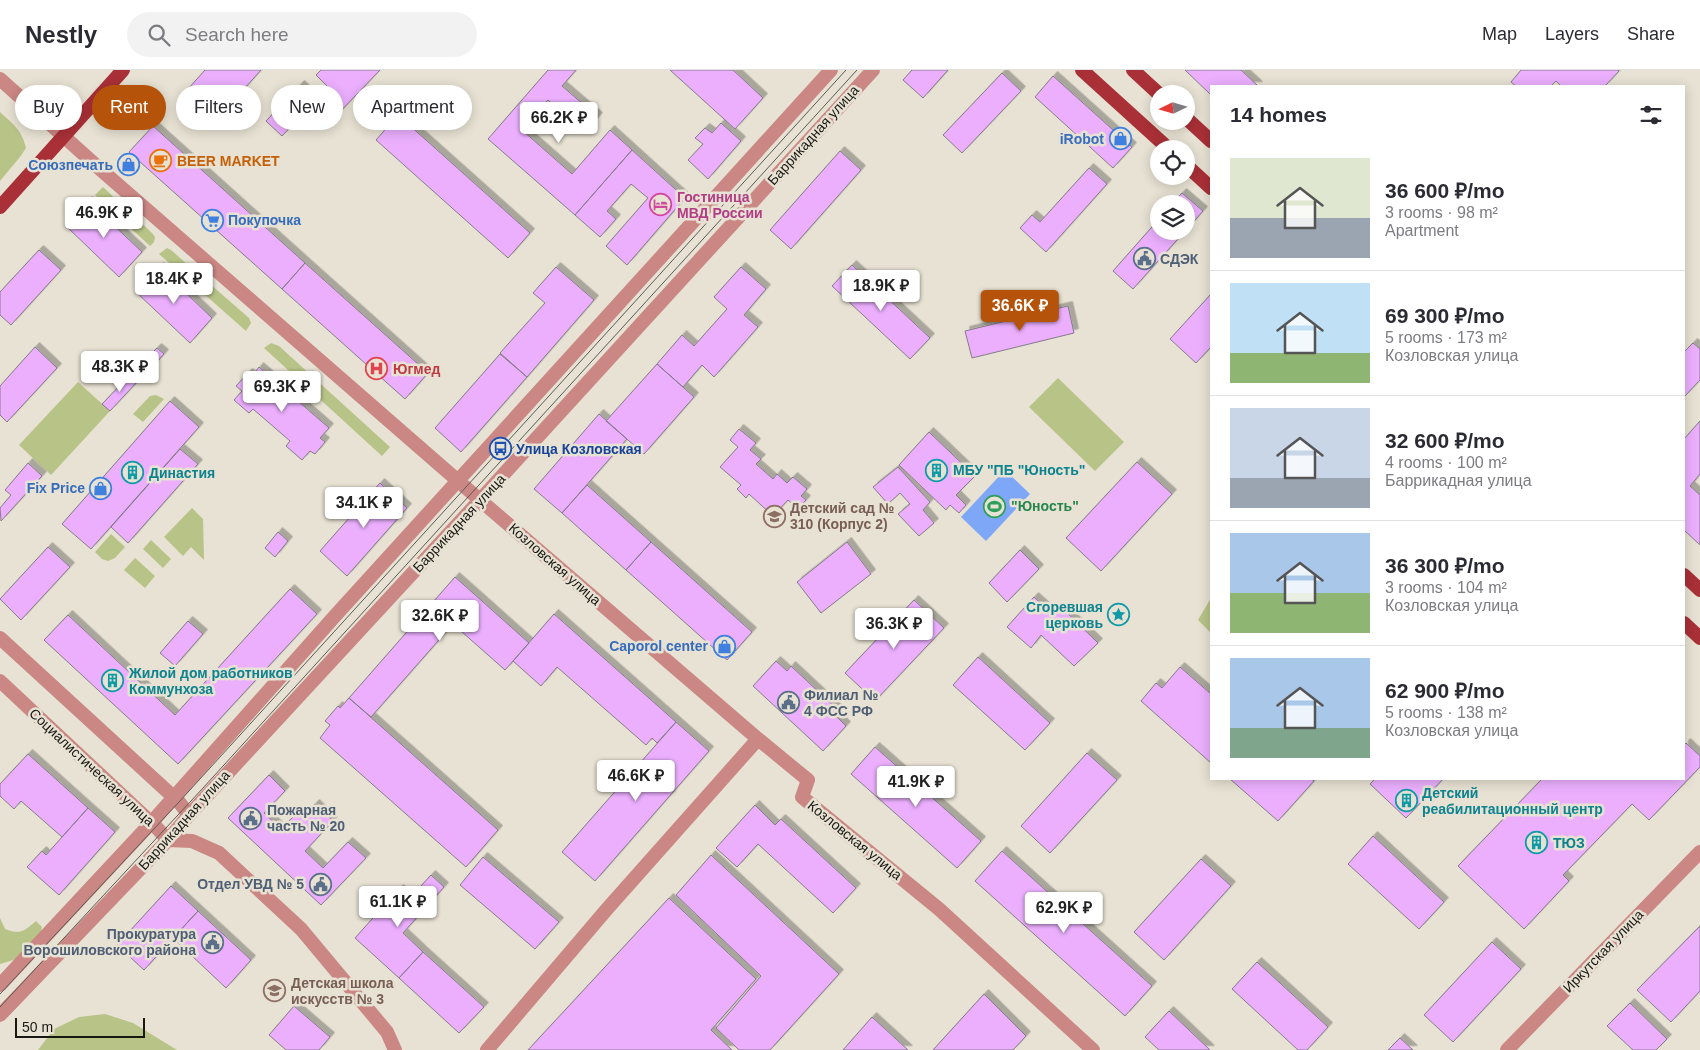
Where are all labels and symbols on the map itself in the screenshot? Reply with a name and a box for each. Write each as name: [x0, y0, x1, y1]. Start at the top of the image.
street label: Баррикадная улица: [764, 82, 862, 188]
north arrow: [1150, 85, 1195, 130]
pin: 66.2K ₽: [513, 102, 605, 144]
shop icon: iRobot: [1108, 127, 1132, 151]
place label: iRobot: [1060, 131, 1104, 147]
cafe icon: BEER MARKET: [149, 149, 173, 173]
shop icon: Союзпечать: [117, 153, 141, 177]
place label: BEER MARKET: [177, 153, 280, 169]
place label: Союзпечать: [28, 157, 113, 173]
place label: Гостиница МВД России: [677, 189, 763, 221]
hotel icon: Гостиница МВД России: [649, 193, 673, 217]
pin: 46.9K ₽: [58, 196, 150, 239]
supermarket icon: Покупочка: [200, 208, 224, 232]
place label: Покупочка: [228, 212, 301, 228]
public building icon: СДЭК: [1132, 247, 1156, 271]
place label: СДЭК: [1160, 251, 1199, 267]
pin: 18.4K ₽: [128, 262, 220, 305]
pin: 18.9K ₽: [835, 270, 927, 312]
pin: 36.6K ₽: [974, 290, 1066, 332]
pin: 48.3K ₽: [74, 350, 166, 393]
hospital icon: Югмед: [365, 357, 389, 381]
place label: Югмед: [393, 361, 440, 377]
pin: 69.3K ₽: [236, 370, 328, 413]
bus stop icon: Улица Козловская: [488, 437, 512, 461]
place label: Улица Козловская: [516, 441, 642, 457]
building icon: МБУ "ПБ "Юность": [925, 458, 949, 482]
building icon: Династия: [121, 461, 145, 485]
place label: МБУ "ПБ "Юность": [953, 462, 1085, 478]
place label: Династия: [149, 465, 215, 481]
street label: Баррикадная улица: [409, 470, 509, 575]
shop icon: Fix Price: [89, 476, 113, 500]
place label: Fix Price: [27, 480, 85, 496]
pin: 34.1K ₽: [318, 486, 410, 529]
sports icon: "Юность": [983, 494, 1007, 518]
place label: "Юность": [1011, 498, 1079, 514]
place label: Детский сад № 310 (Корпус 2): [790, 500, 894, 532]
school or university icon: Детский сад № 310 (Корпус 2): [762, 504, 786, 528]
street label: Козловская улица: [506, 520, 604, 608]
place label: Сгоревшая церковь: [1026, 599, 1103, 631]
pin: 32.6K ₽: [394, 600, 486, 642]
place icon: Сгоревшая церковь: [1107, 603, 1131, 627]
pin: 36.3K ₽: [848, 608, 940, 650]
shop icon: Caporol center: [712, 634, 736, 658]
place label: Caporol center: [609, 638, 709, 654]
place label: Жилой дом работников Коммунхоза: [128, 665, 293, 697]
building icon: Жилой дом работников Коммунхоза: [101, 669, 125, 693]
place label: Филиал № 4 ФСС РФ: [804, 687, 878, 719]
public building icon: Филиал № 4 ФСС РФ: [776, 691, 800, 715]
street label: Социалистическая улица: [26, 705, 158, 829]
pin: 46.6K ₽: [590, 760, 682, 802]
pin: 41.9K ₽: [870, 766, 962, 808]
street label: Баррикадная улица: [135, 767, 233, 873]
place label: Детский реабилитационный центр: [1422, 785, 1603, 817]
building icon: Детский реабилитационный центр: [1394, 789, 1418, 813]
street label: Козловская улица: [805, 797, 906, 883]
place label: Пожарная часть № 20: [267, 802, 345, 834]
public building icon: Пожарная часть № 20: [239, 806, 263, 830]
building icon: ТЮЗ: [1525, 831, 1549, 855]
place label: ТЮЗ: [1553, 835, 1585, 851]
public building icon: Отдел УВД № 5: [308, 872, 332, 896]
place label: Отдел УВД № 5: [197, 876, 304, 892]
pin: 61.1K ₽: [352, 886, 444, 928]
pin: 62.9K ₽: [1018, 892, 1110, 934]
street label: Иркутская улица: [1560, 906, 1647, 996]
place label: Прокуратура Ворошиловского района: [23, 926, 196, 958]
public building icon: Прокуратура Ворошиловского района: [200, 930, 224, 954]
place label: Детская школа искусств № 3: [291, 975, 394, 1007]
school or university icon: Детская школа искусств № 3: [263, 979, 287, 1003]
scale bar: [15, 1015, 145, 1038]

